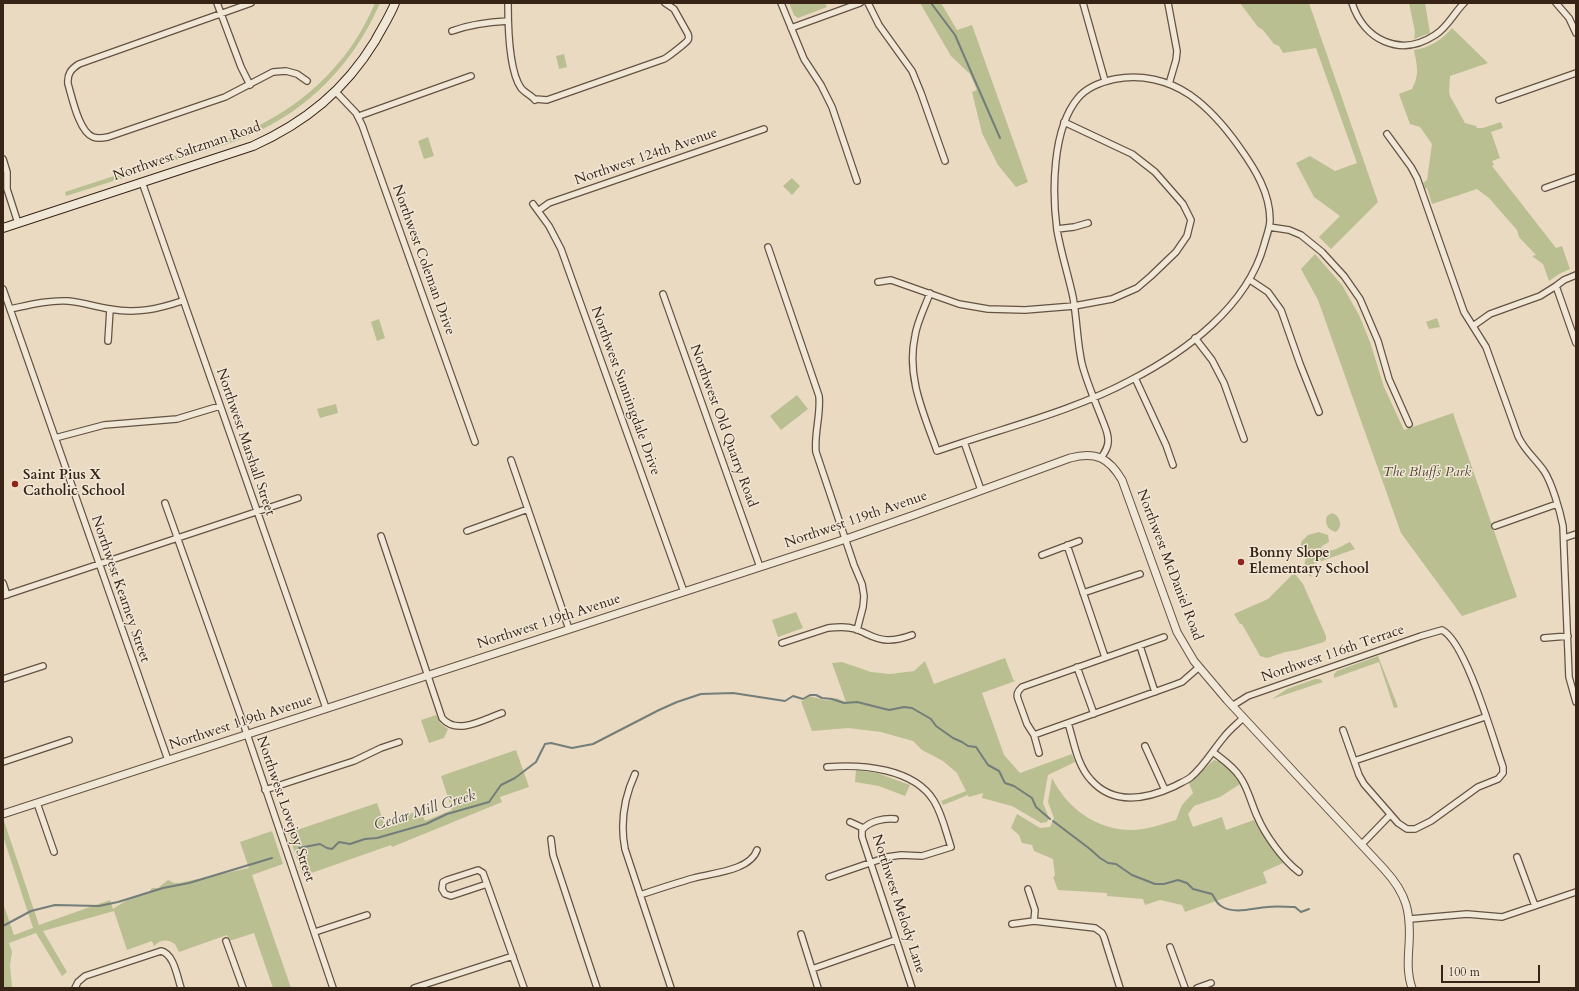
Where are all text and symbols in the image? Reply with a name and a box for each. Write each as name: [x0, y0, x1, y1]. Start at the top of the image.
street label: Northwest Saltzman Road: [111, 119, 263, 185]
street label: Northwest 124th Avenue: [572, 125, 720, 189]
street label: Northwest Coleman Drive: [388, 183, 458, 337]
street label: Northwest Sunningdale Drive: [587, 304, 663, 478]
street label: Northwest Old Quarry Road: [686, 342, 760, 510]
street label: Northwest Marshall Street: [212, 366, 278, 518]
park label: The Bluffs Park: [1383, 465, 1471, 481]
place label: Saint Pius X Catholic School: [23, 468, 125, 500]
marker: Saint Pius X Catholic School: [10, 479, 20, 489]
street label: Northwest McDaniel Road: [1132, 487, 1206, 643]
street label: Northwest 119th Avenue: [782, 488, 930, 552]
street label: Northwest Kearney Street: [87, 513, 153, 665]
place label: Bonny Slope Elementary School: [1249, 546, 1369, 578]
marker: Bonny Slope Elementary School: [1236, 557, 1246, 567]
street label: Northwest 119th Avenue: [475, 591, 623, 653]
street label: Northwest 116th Terrace: [1259, 622, 1407, 686]
street label: Northwest 119th Avenue: [167, 692, 315, 754]
street label: Northwest Lovejoy Street: [252, 734, 318, 884]
water label: Cedar Mill Creek: [372, 787, 478, 835]
street label: Northwest Melody Lane: [868, 832, 928, 976]
scale bar: [1443, 957, 1542, 983]
text: 100 m: [1448, 964, 1480, 980]

